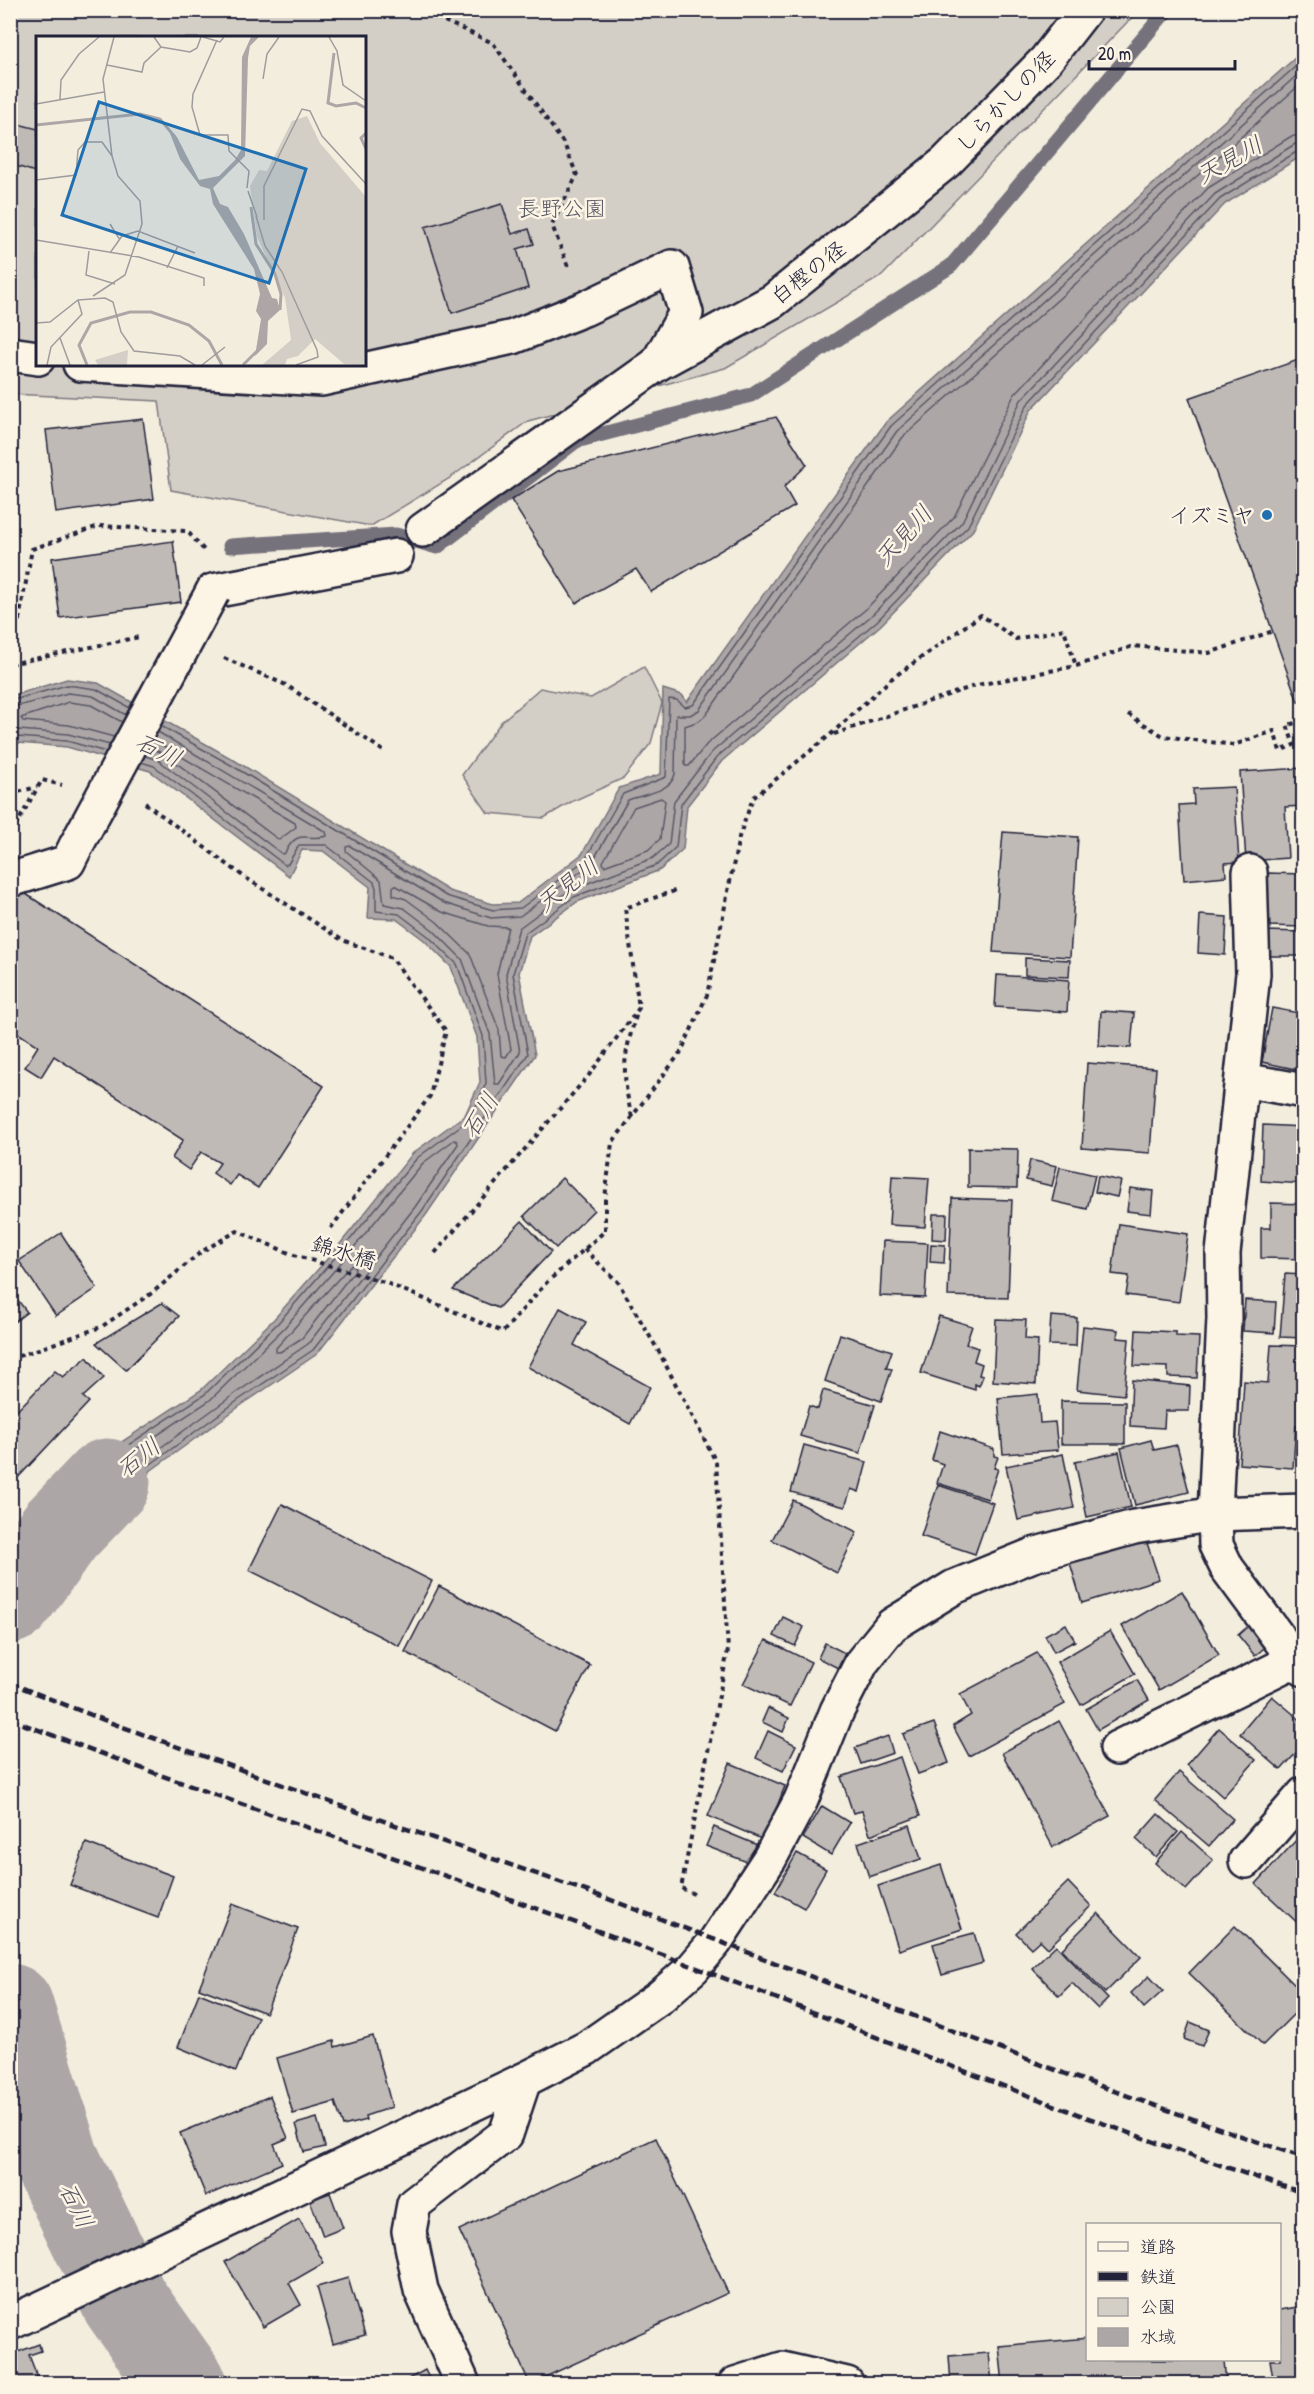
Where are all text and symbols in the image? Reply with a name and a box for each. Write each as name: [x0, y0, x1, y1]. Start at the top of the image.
scale bar: [1089, 33, 1234, 71]
inset map: [36, 36, 366, 366]
text: 20 m: [1098, 41, 1131, 66]
street label: しらかしの径: [948, 43, 1062, 159]
water label: 天見川: [1190, 128, 1268, 190]
park label: 長野公園: [518, 193, 606, 223]
street label: 白樫の径: [764, 233, 852, 311]
water label: 天見川: [867, 498, 939, 572]
place label: イズミヤ: [1168, 500, 1255, 530]
marker: イズミヤ: [1260, 508, 1274, 522]
water label: 石川: [130, 724, 188, 774]
water label: 天見川: [529, 849, 605, 919]
water label: 石川: [453, 1086, 505, 1144]
street label: 錦水橋: [308, 1228, 380, 1276]
water label: 石川: [109, 1430, 167, 1484]
water label: 石川: [52, 2176, 102, 2234]
legend: [1086, 2223, 1281, 2361]
text: 道路: [1140, 2234, 1176, 2259]
text: 鉄道: [1140, 2264, 1176, 2289]
text: 公園: [1140, 2294, 1176, 2319]
text: 水域: [1140, 2324, 1176, 2349]

